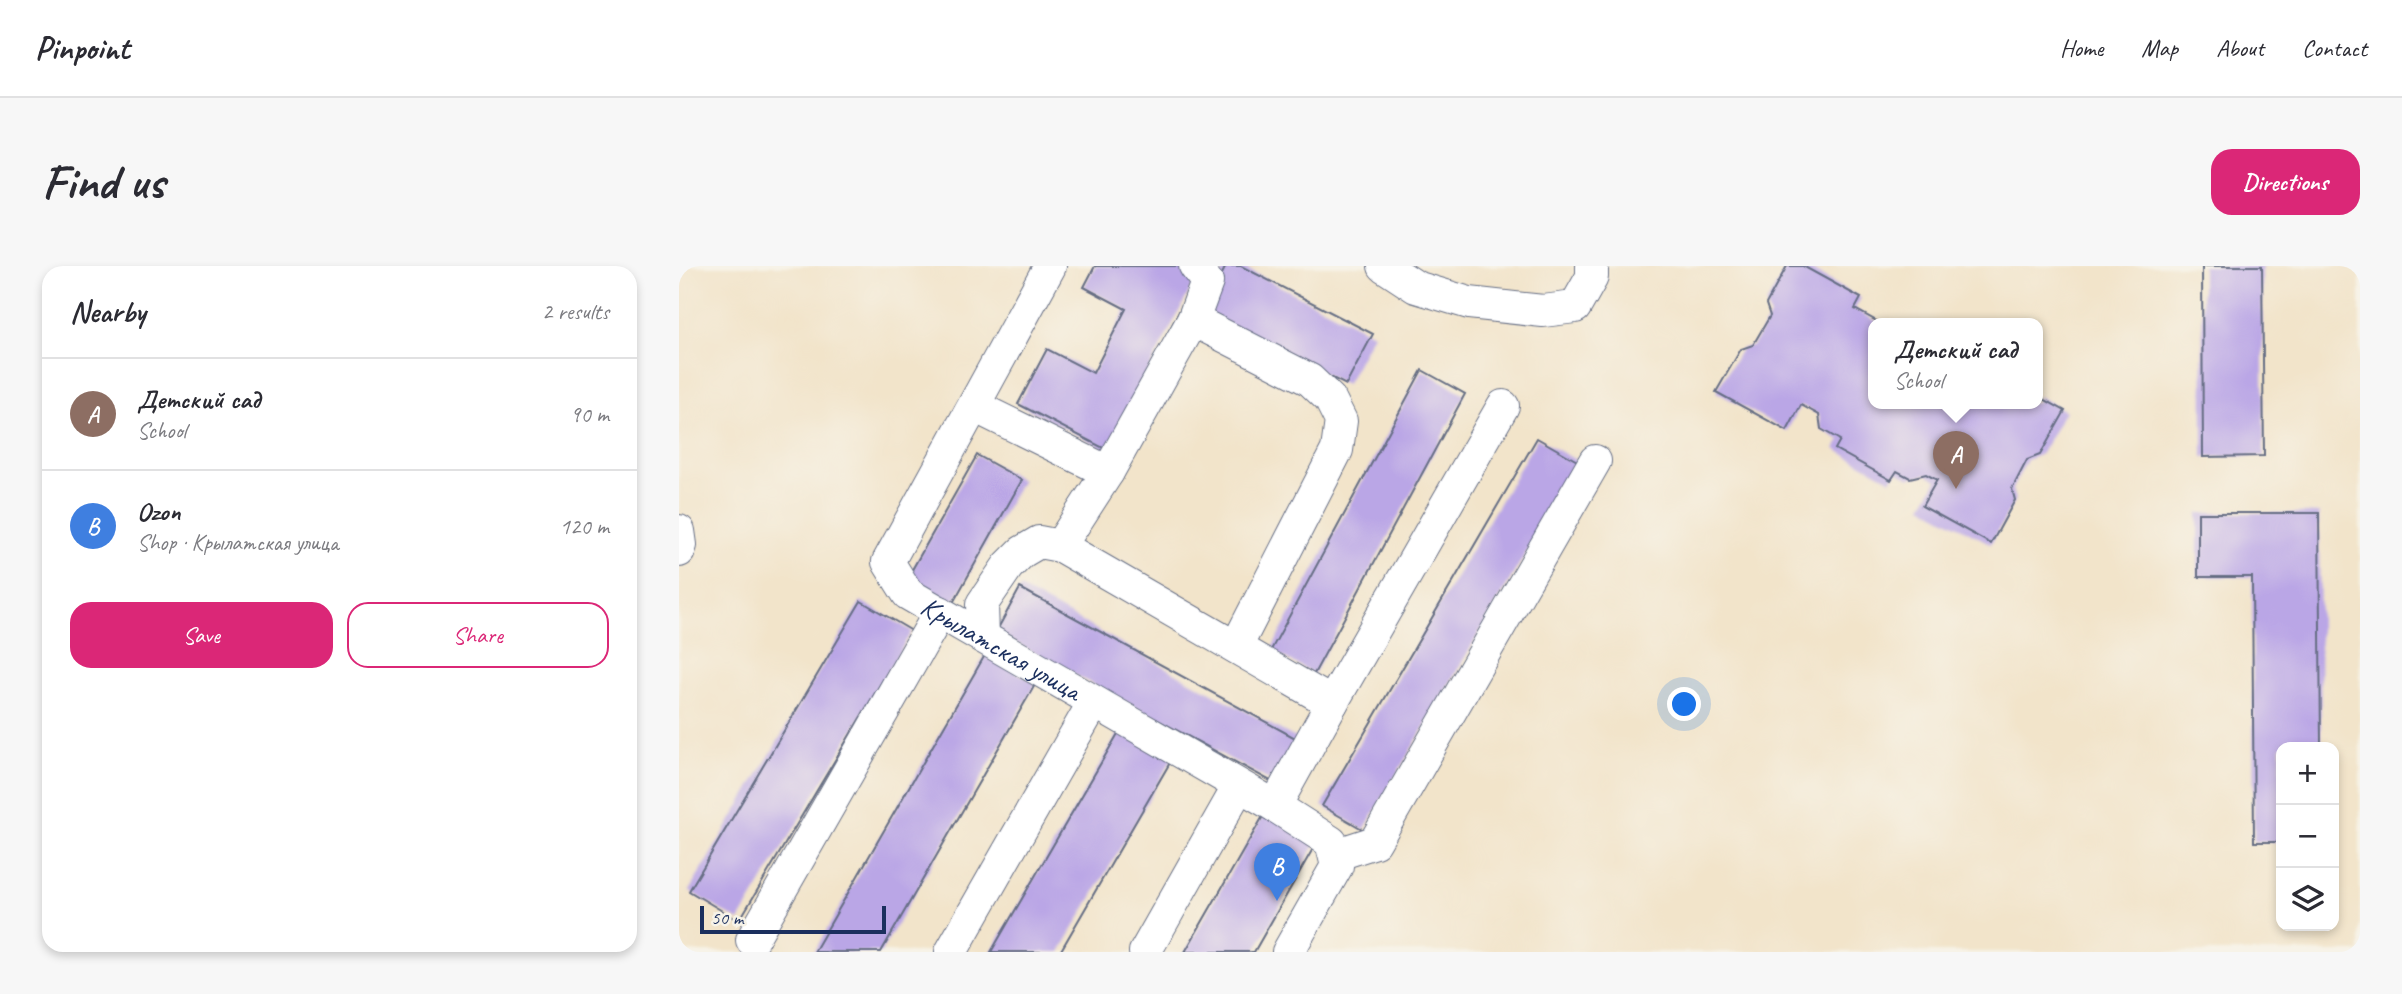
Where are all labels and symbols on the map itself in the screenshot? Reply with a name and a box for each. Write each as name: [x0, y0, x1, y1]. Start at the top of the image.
pin: A: [1933, 431, 1979, 489]
street label: Крылатская улица: [915, 588, 1090, 710]
your location: [1667, 687, 1701, 721]
pin: B: [1254, 843, 1300, 901]
scale bar: [700, 903, 885, 935]

